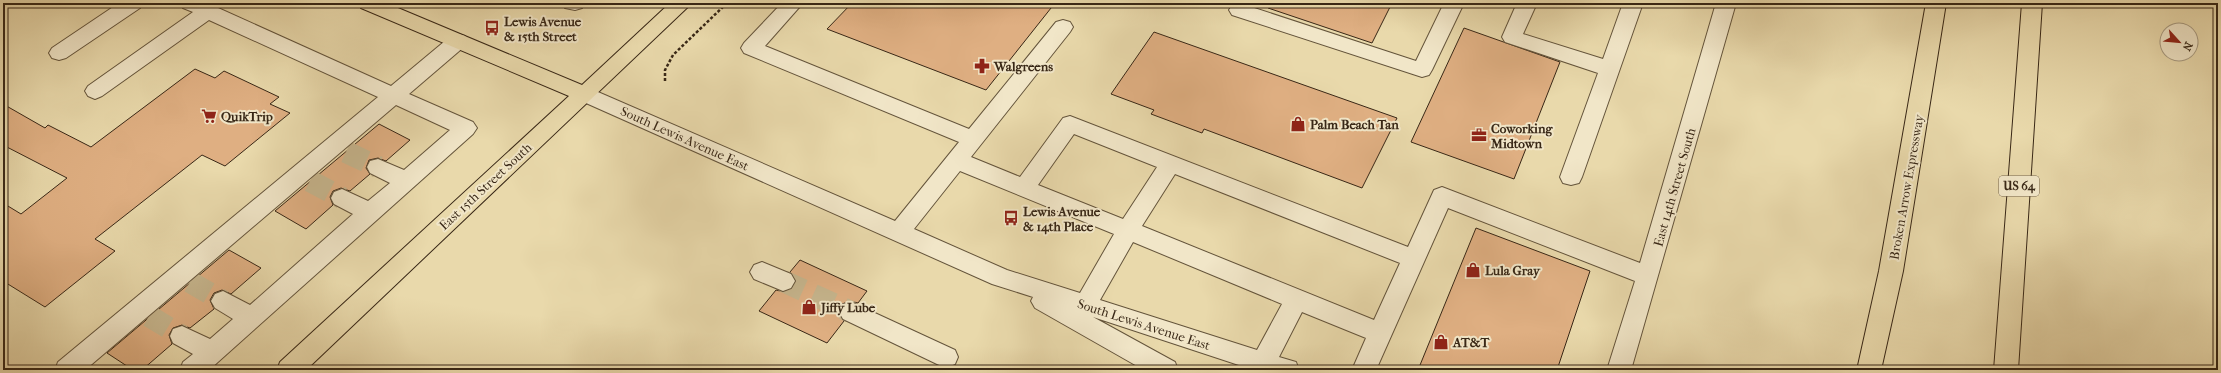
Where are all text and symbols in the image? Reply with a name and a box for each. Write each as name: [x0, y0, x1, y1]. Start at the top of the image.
place label: Lewis Avenue & 15th Street: [504, 14, 582, 44]
bus stop icon: Lewis Avenue & 15th Street: [483, 19, 501, 37]
north arrow: [2159, 22, 2199, 62]
text: N: [2179, 40, 2195, 54]
pharmacy icon: Walgreens: [973, 57, 991, 75]
place label: Walgreens: [993, 59, 1053, 75]
street label: South Lewis Avenue East: [618, 103, 752, 174]
supermarket icon: QuikTrip: [200, 107, 218, 125]
place label: QuikTrip: [221, 109, 273, 125]
street label: Broken Arrow Expressway: [1886, 112, 1927, 261]
shop icon: Palm Beach Tan: [1289, 115, 1307, 133]
place label: Palm Beach Tan: [1310, 117, 1399, 132]
place label: Coworking Midtown: [1490, 121, 1553, 151]
street label: East 14th Street South: [1650, 125, 1699, 248]
office icon: Coworking Midtown: [1470, 126, 1488, 144]
street label: East 15th Street South: [436, 139, 535, 233]
road number: US 64: [1999, 176, 2039, 196]
place label: Lewis Avenue & 14th Place: [1023, 204, 1101, 235]
bus stop icon: Lewis Avenue & 14th Place: [1002, 209, 1020, 227]
shop icon: Lula Gray: [1464, 261, 1482, 279]
place label: Lula Gray: [1485, 263, 1541, 279]
street label: South Lewis Avenue East: [1076, 296, 1212, 353]
shop icon: Jiffy Lube: [800, 298, 818, 316]
place label: Jiffy Lube: [819, 300, 876, 316]
shop icon: AT&T: [1432, 333, 1450, 351]
place label: AT&T: [1452, 335, 1491, 350]

